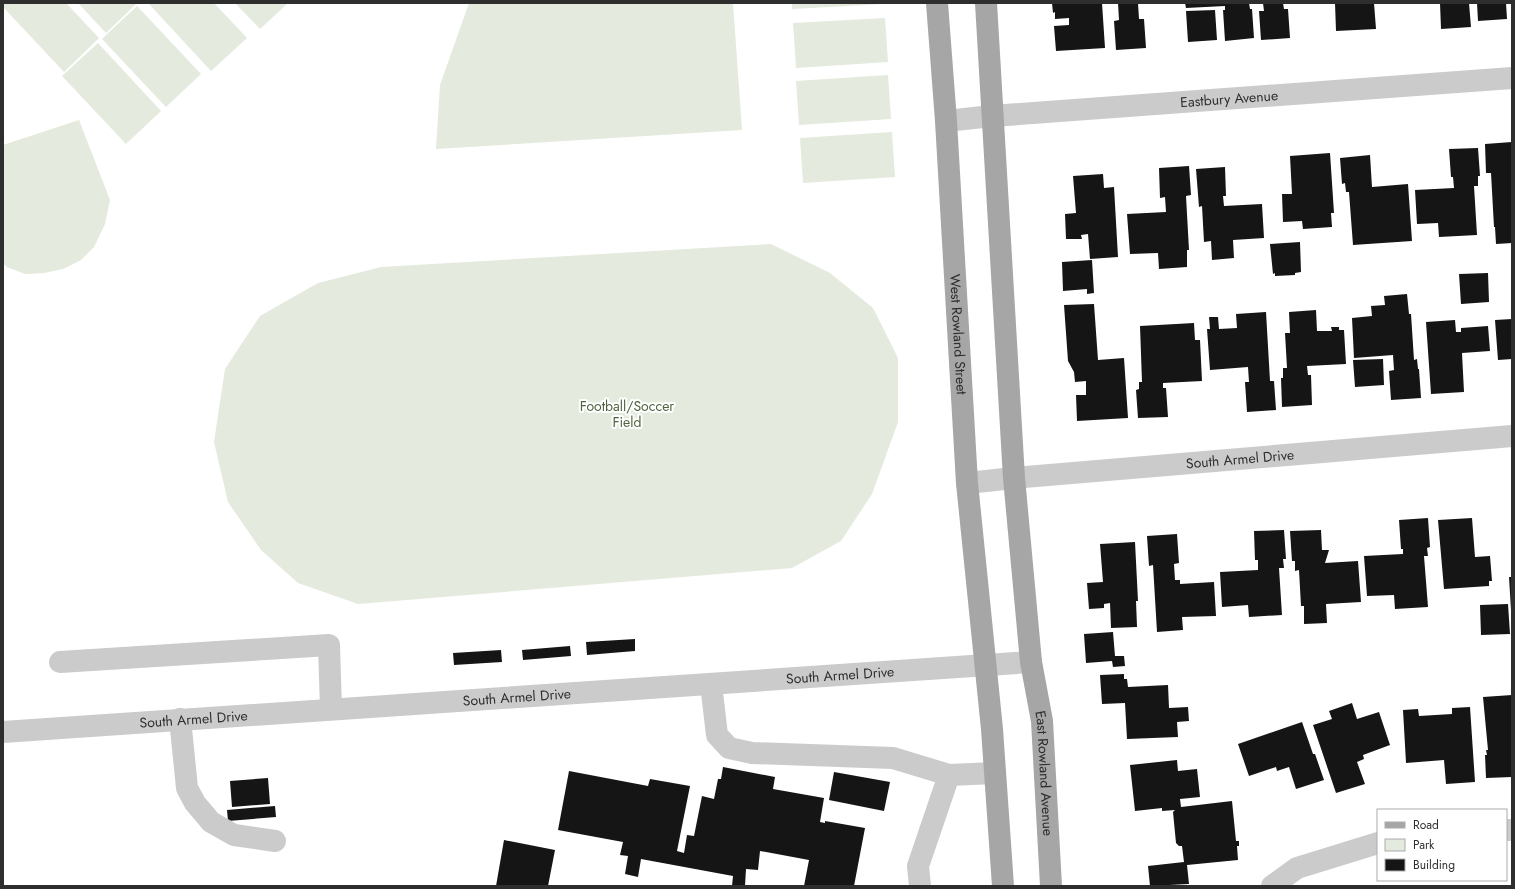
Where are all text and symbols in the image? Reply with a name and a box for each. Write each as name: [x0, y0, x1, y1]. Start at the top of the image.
street label: Eastbury Avenue: [1179, 85, 1279, 112]
street label: West Rowland Street: [945, 273, 972, 396]
park label: Football/Soccer Field: [580, 396, 674, 432]
street label: South Armel Drive: [1185, 444, 1295, 473]
street label: South Armel Drive: [785, 661, 895, 689]
street label: South Armel Drive: [462, 683, 572, 711]
street label: South Armel Drive: [139, 705, 248, 733]
street label: East Rowland Avenue: [1030, 709, 1058, 837]
legend: [1377, 809, 1507, 881]
text: Road: [1413, 816, 1439, 834]
text: Park: [1413, 836, 1435, 854]
text: Building: [1413, 856, 1455, 874]

